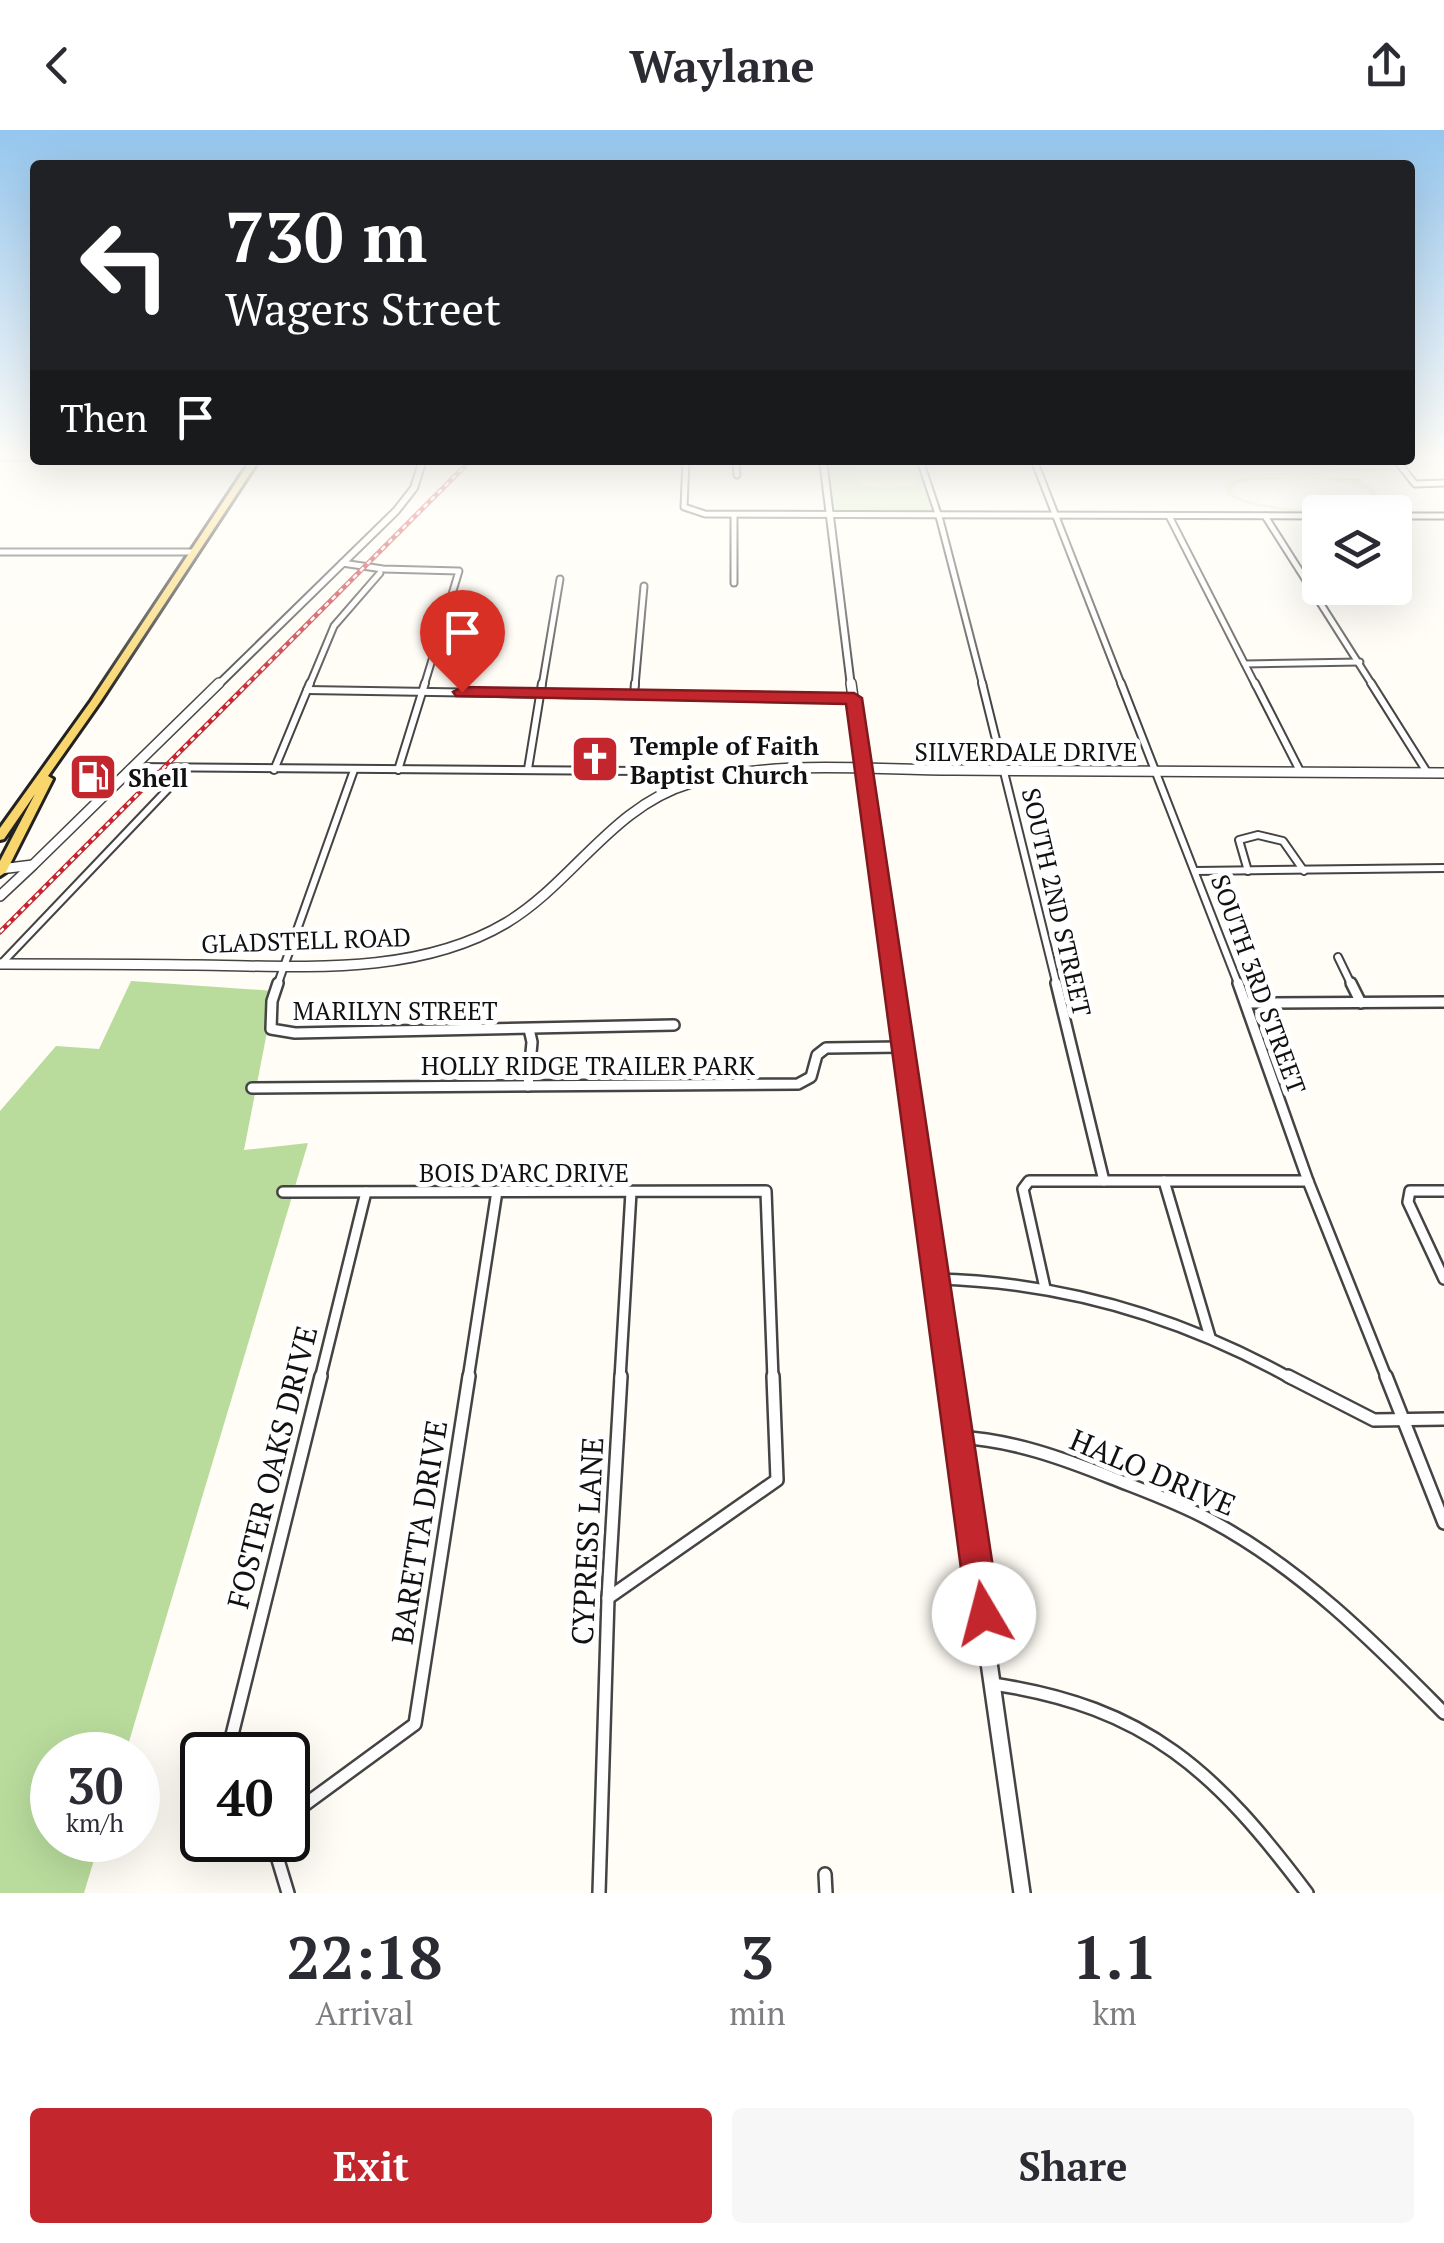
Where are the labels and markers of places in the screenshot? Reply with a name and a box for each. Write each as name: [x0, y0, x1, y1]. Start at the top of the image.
pin: [420, 590, 505, 693]
place label: Temple of Faith Baptist Church: [630, 729, 819, 791]
church icon: Temple of Faith Baptist Church: [569, 733, 621, 785]
fuel station icon: Shell: [67, 751, 119, 803]
place label: Shell: [128, 761, 188, 794]

